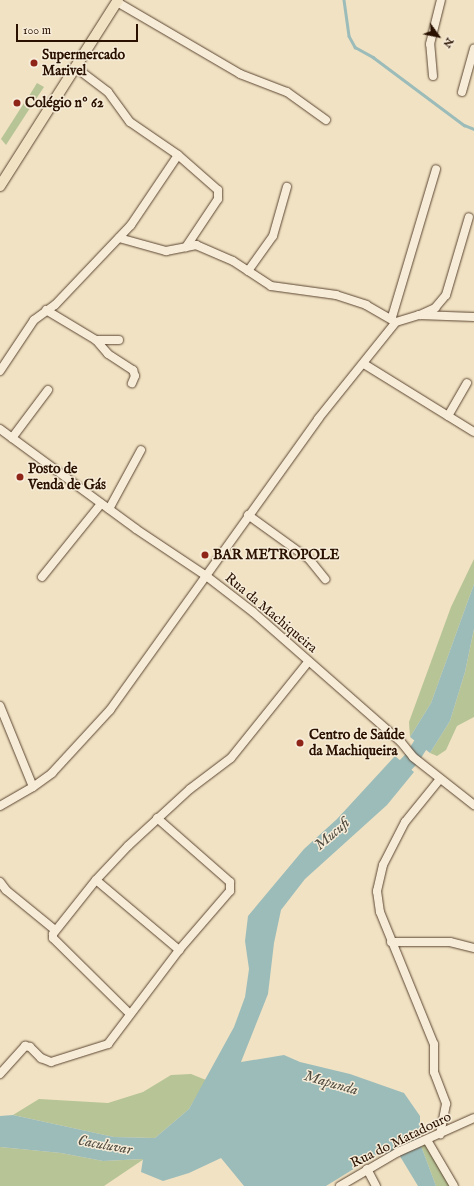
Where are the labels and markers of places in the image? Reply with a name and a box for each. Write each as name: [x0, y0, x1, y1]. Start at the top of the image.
place label: Supermercado Marivel: [42, 47, 125, 80]
marker: Supermercado Marivel: [29, 58, 39, 68]
place label: Colégio nº 62: [25, 95, 104, 111]
marker: Colégio nº 62: [12, 98, 22, 108]
place label: Posto de Venda de Gás: [28, 461, 106, 494]
marker: Posto de Venda de Gás: [15, 472, 25, 482]
place label: BAR METROPOLE: [213, 547, 339, 563]
marker: BAR METROPOLE: [200, 550, 210, 560]
place label: Centro de Saúde da Machiqueira: [309, 727, 405, 760]
marker: Centro de Saúde da Machiqueira: [294, 737, 306, 749]

